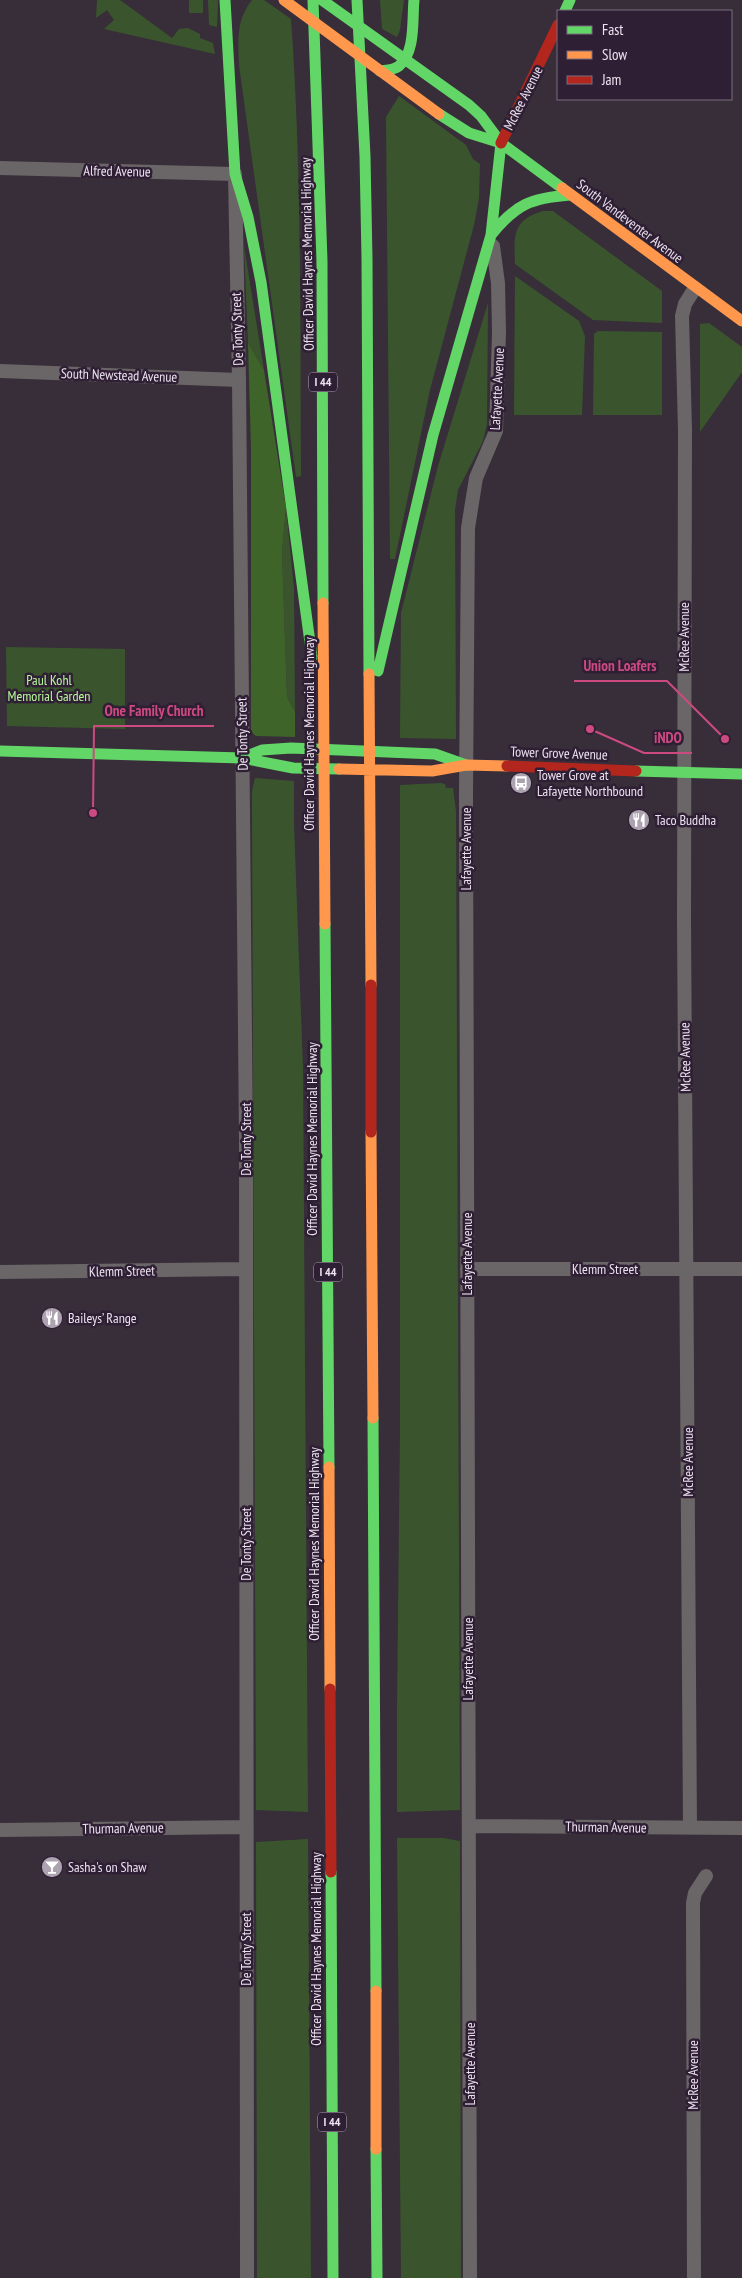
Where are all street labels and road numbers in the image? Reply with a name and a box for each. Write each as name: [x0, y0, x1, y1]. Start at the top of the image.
street label: McRee Avenue: [499, 63, 547, 133]
street label: Officer David Haynes Memorial Highway: [296, 156, 318, 351]
street label: Alfred Avenue: [83, 161, 151, 181]
street label: South Vandeventer Avenue: [573, 175, 687, 267]
street label: De Tonty Street: [227, 292, 247, 366]
street label: Lafayette Avenue: [486, 347, 508, 431]
street label: South Newstead Avenue: [60, 364, 178, 386]
road number: I 44: [309, 372, 337, 392]
street label: McRee Avenue: [675, 602, 693, 672]
street label: Officer David Haynes Memorial Highway: [300, 636, 318, 831]
street label: De Tonty Street: [232, 697, 252, 771]
street label: Tower Grove Avenue: [510, 742, 608, 764]
street label: Lafayette Avenue: [457, 807, 475, 890]
street label: McRee Avenue: [675, 1022, 695, 1092]
street label: Officer David Haynes Memorial Highway: [303, 1041, 321, 1236]
street label: De Tonty Street: [237, 1102, 255, 1176]
street label: Lafayette Avenue: [458, 1212, 476, 1295]
street label: Klemm Street: [572, 1260, 638, 1278]
street label: Klemm Street: [89, 1261, 155, 1281]
road number: I 44: [314, 1262, 342, 1282]
street label: McRee Avenue: [679, 1427, 697, 1497]
street label: Officer David Haynes Memorial Highway: [305, 1446, 323, 1641]
street label: De Tonty Street: [237, 1507, 255, 1581]
street label: Lafayette Avenue: [459, 1617, 477, 1700]
street label: Thurman Avenue: [565, 1817, 647, 1837]
street label: Thurman Avenue: [82, 1818, 164, 1838]
street label: Officer David Haynes Memorial Highway: [307, 1851, 325, 2046]
street label: De Tonty Street: [237, 1912, 255, 1986]
street label: Lafayette Avenue: [461, 2022, 479, 2105]
street label: McRee Avenue: [684, 2040, 702, 2110]
road number: I 44: [318, 2112, 346, 2132]

